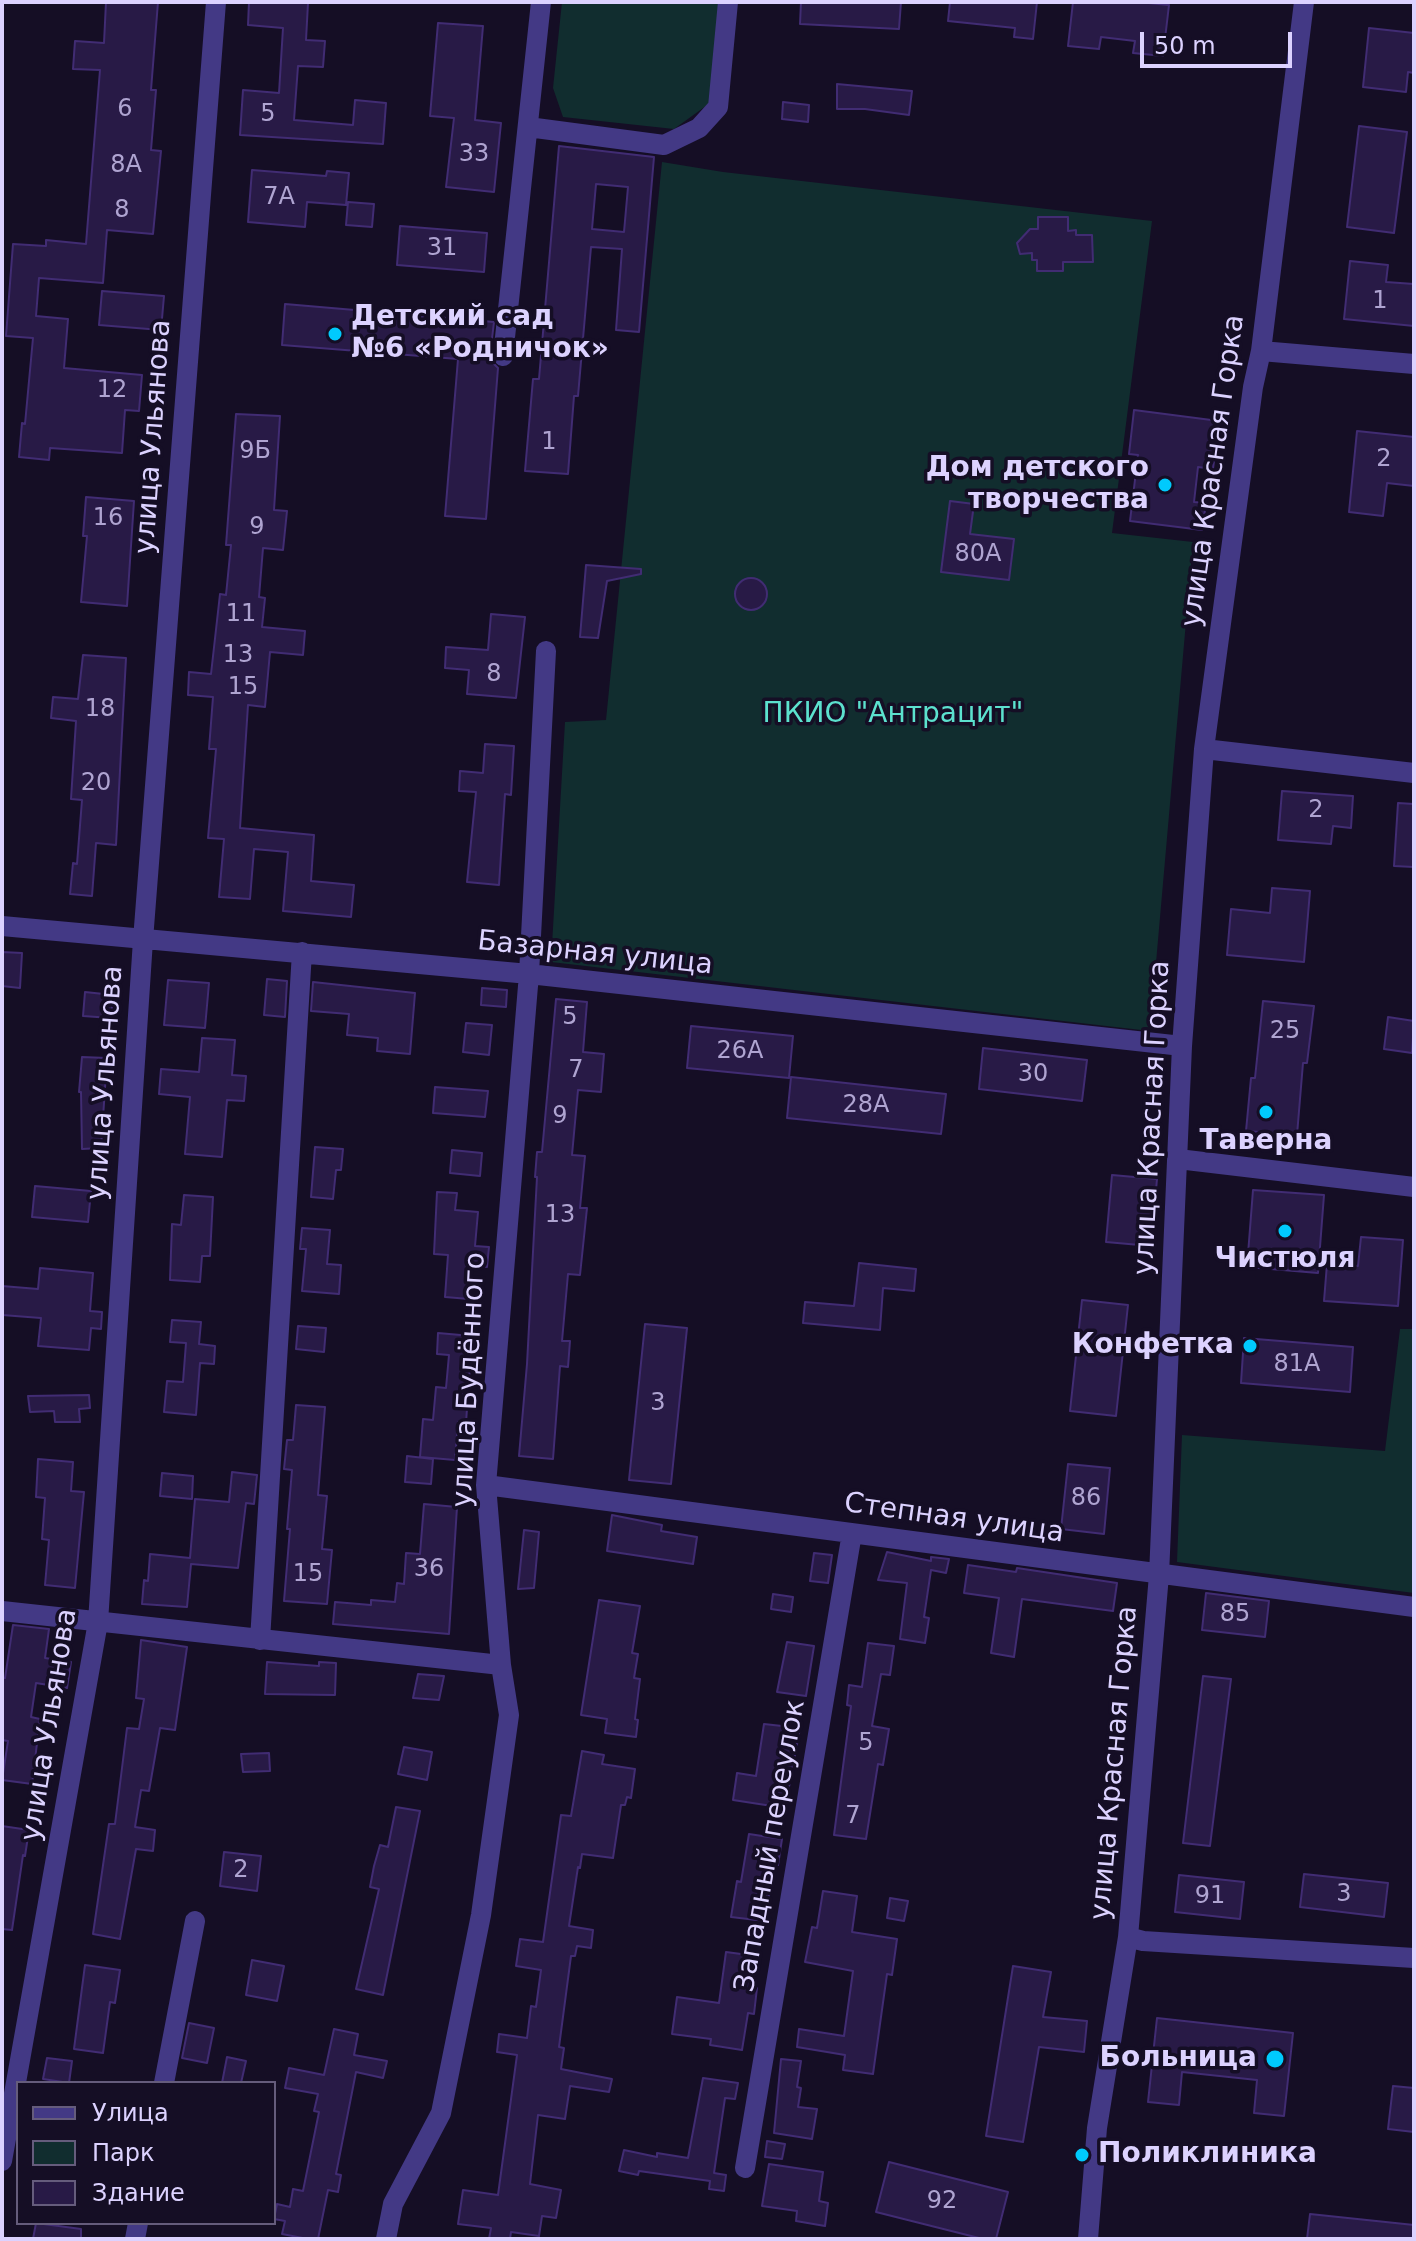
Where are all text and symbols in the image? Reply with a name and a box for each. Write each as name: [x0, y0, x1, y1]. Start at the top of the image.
scale bar: [1144, 16, 1296, 66]
text: 50 m: [1154, 32, 1216, 60]
house number: 6: [117, 96, 133, 124]
house number: 5: [260, 101, 276, 129]
house number: 33: [459, 141, 489, 169]
house number: 8А: [110, 152, 142, 180]
house number: 7А: [263, 184, 295, 212]
house number: 8: [114, 197, 130, 225]
house number: 31: [427, 235, 457, 263]
house number: 1: [1372, 288, 1388, 316]
place label: Детский сад №6 «Родничок»: [351, 301, 609, 367]
street label: улица Красная Горка: [1175, 313, 1253, 629]
street label: улица Ульянова: [129, 319, 179, 555]
marker: Детский сад №6 «Родничок»: [326, 325, 344, 343]
house number: 12: [97, 377, 127, 405]
house number: 1: [541, 429, 557, 457]
house number: 9Б: [239, 438, 271, 466]
house number: 2: [1376, 446, 1392, 474]
place label: Дом детского творчества: [926, 452, 1149, 518]
marker: Дом детского творчества: [1156, 476, 1174, 494]
house number: 16: [93, 505, 123, 533]
house number: 9: [249, 514, 265, 542]
house number: 80А: [955, 541, 1001, 569]
house number: 11: [226, 601, 256, 629]
house number: 13: [223, 642, 253, 670]
house number: 8: [486, 661, 502, 689]
house number: 15: [228, 674, 258, 702]
house number: 18: [85, 696, 115, 724]
park label: ПКИО "Антрацит": [763, 698, 1023, 732]
house number: 20: [81, 770, 111, 798]
house number: 2: [1308, 797, 1324, 825]
street label: Базарная улица: [476, 925, 714, 983]
street label: улица Красная Горка: [1128, 960, 1178, 1276]
street label: улица Ульянова: [81, 965, 131, 1201]
house number: 5: [562, 1004, 578, 1032]
house number: 25: [1270, 1018, 1300, 1046]
house number: 26А: [717, 1038, 763, 1066]
house number: 7: [568, 1057, 584, 1085]
house number: 30: [1018, 1061, 1048, 1089]
house number: 28А: [843, 1092, 889, 1120]
house number: 9: [552, 1103, 568, 1131]
marker: Таверна: [1257, 1103, 1275, 1121]
place label: Таверна: [1200, 1125, 1332, 1159]
house number: 13: [545, 1202, 575, 1230]
marker: Чистюля: [1276, 1222, 1294, 1240]
place label: Чистюля: [1215, 1243, 1355, 1277]
street label: улица Будённого: [447, 1251, 493, 1509]
place label: Конфетка: [1072, 1329, 1234, 1363]
marker: Конфетка: [1241, 1337, 1259, 1355]
house number: 81А: [1274, 1351, 1320, 1379]
house number: 3: [650, 1390, 666, 1418]
house number: 86: [1071, 1485, 1101, 1513]
street label: Степная улица: [842, 1487, 1066, 1551]
house number: 36: [414, 1556, 444, 1584]
house number: 15: [293, 1561, 323, 1589]
house number: 85: [1220, 1601, 1250, 1629]
street label: улица Красная Горка: [1085, 1605, 1145, 1921]
street label: улица Ульянова: [15, 1606, 85, 1844]
street label: Западный переулок: [729, 1697, 813, 1995]
house number: 5: [858, 1730, 874, 1758]
house number: 7: [845, 1803, 861, 1831]
house number: 2: [233, 1857, 249, 1885]
house number: 3: [1336, 1881, 1352, 1909]
house number: 91: [1195, 1883, 1225, 1911]
place label: Больница: [1100, 2042, 1257, 2076]
marker: Больница: [1264, 2048, 1286, 2070]
legend: [16, 2081, 276, 2225]
text: Улица: [92, 2099, 169, 2127]
place label: Поликлиника: [1098, 2138, 1317, 2172]
text: Парк: [92, 2139, 154, 2167]
marker: Поликлиника: [1073, 2146, 1091, 2164]
text: Здание: [92, 2179, 185, 2207]
house number: 92: [927, 2188, 957, 2216]

